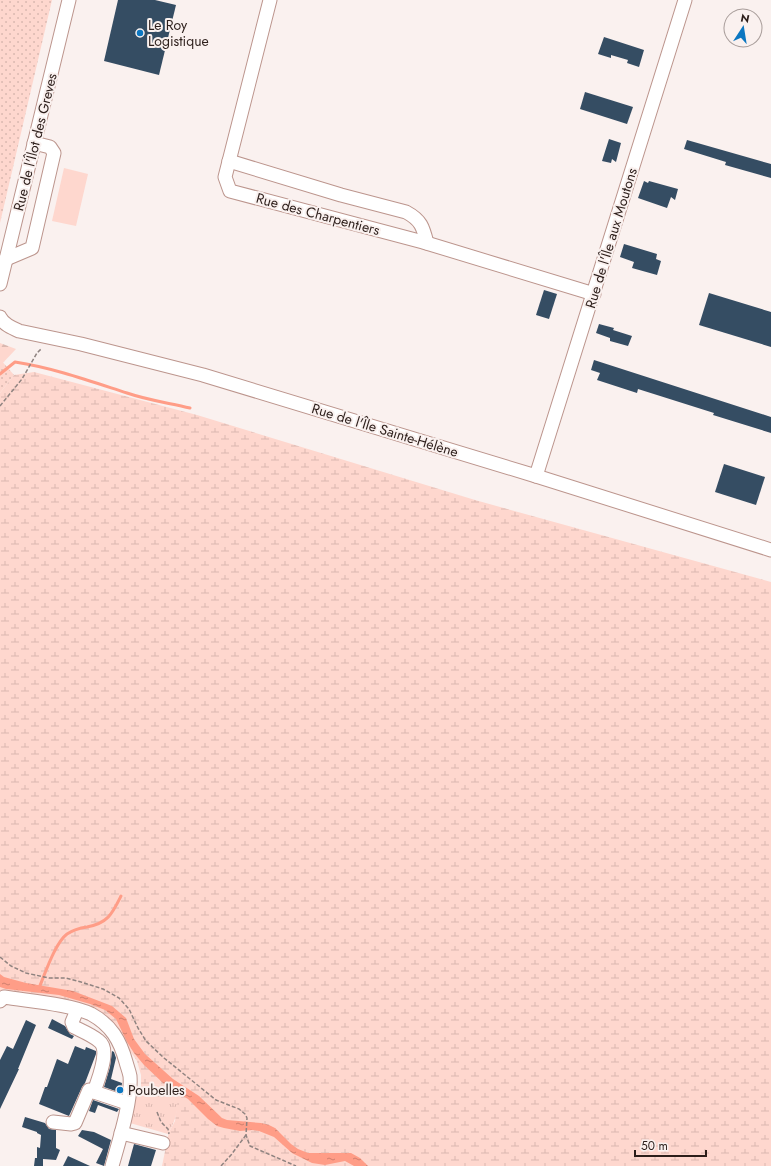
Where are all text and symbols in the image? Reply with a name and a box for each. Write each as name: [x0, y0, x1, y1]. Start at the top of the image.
north arrow: [723, 8, 763, 48]
text: N: [739, 9, 751, 27]
place label: Le Roy Logistique: [148, 15, 209, 51]
marker: Le Roy Logistique: [135, 28, 145, 38]
street label: Rue de l'Îlot des Greves: [8, 71, 62, 213]
street label: Rue de l'Île aux Moutons: [580, 165, 642, 311]
street label: Rue des Charpentiers: [254, 188, 382, 240]
street label: Rue de l'Île Sainte-Hélène: [309, 398, 461, 462]
place label: Poubelles: [128, 1080, 185, 1100]
marker: Poubelles: [115, 1085, 125, 1095]
scale bar: [635, 1132, 706, 1158]
text: 50 m: [641, 1137, 668, 1155]

